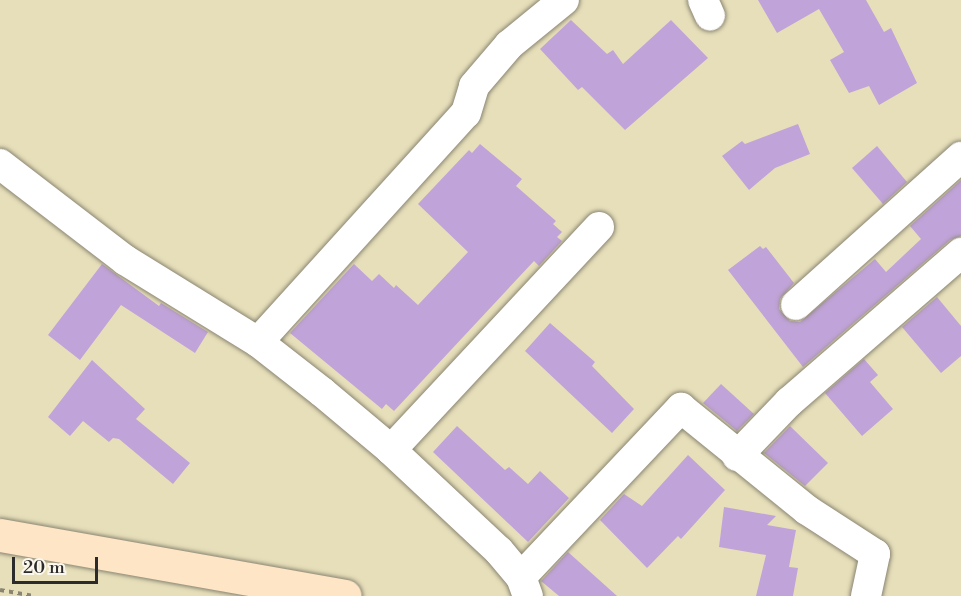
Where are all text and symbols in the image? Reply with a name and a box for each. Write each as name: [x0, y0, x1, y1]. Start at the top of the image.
scale bar: [15, 545, 100, 583]
text: 20 m: [23, 556, 65, 579]

